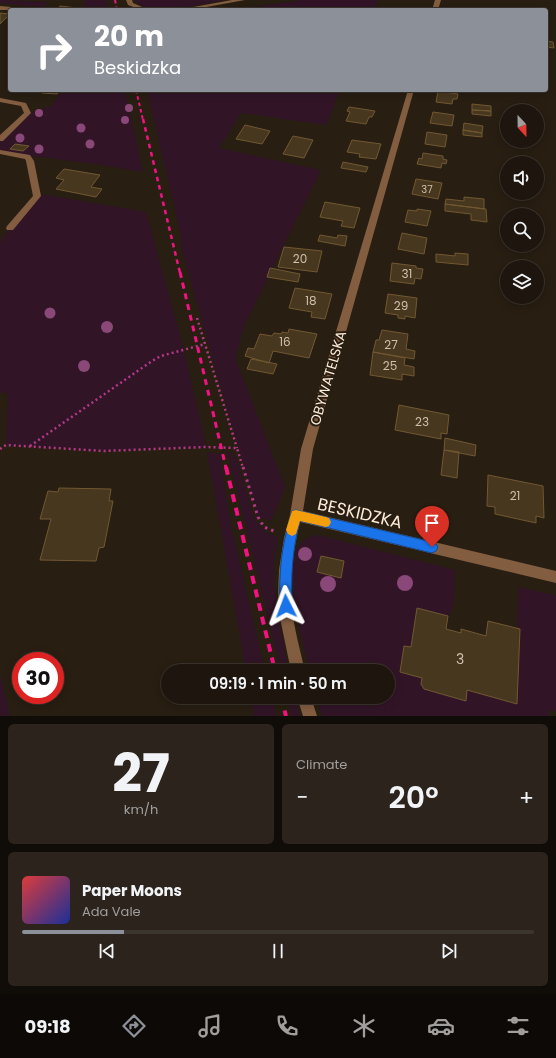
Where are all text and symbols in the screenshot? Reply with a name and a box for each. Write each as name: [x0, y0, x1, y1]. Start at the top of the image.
text: 20 m: [94, 17, 164, 56]
icon: right: [28, 24, 80, 76]
text: Beskidzka: [94, 55, 181, 80]
north arrow: [500, 104, 544, 148]
map controls: [500, 104, 544, 304]
button: sound: [500, 156, 544, 200]
house number: 37: [421, 182, 433, 197]
button: search: [500, 208, 544, 252]
house number: 20: [293, 250, 307, 267]
button: layers: [500, 260, 544, 304]
house number: 31: [402, 265, 412, 282]
house number: 18: [305, 292, 317, 309]
house number: 29: [394, 297, 408, 314]
street label: OBYWATELSKA: [305, 328, 351, 428]
house number: 16: [279, 333, 291, 350]
house number: 27: [384, 336, 398, 353]
house number: 25: [383, 357, 397, 374]
house number: 23: [415, 413, 429, 430]
house number: 21: [510, 487, 520, 504]
street label: BESKIDZKA: [315, 492, 405, 534]
pin: [415, 506, 449, 547]
icon: arrive: [421, 512, 443, 534]
position arrow: [265, 585, 307, 627]
house number: 3: [456, 649, 464, 669]
speed limit sign: 30: [12, 652, 64, 704]
text: 09:19 · 1 min · 50 m: [209, 673, 347, 694]
text: 27: [112, 737, 170, 810]
text: Climate: [296, 755, 347, 774]
text: 20°: [389, 776, 439, 819]
text: −: [296, 782, 308, 813]
text: +: [519, 782, 534, 813]
text: km/h: [124, 800, 158, 819]
text: Paper Moons: [82, 880, 182, 901]
text: Ada Vale: [82, 902, 141, 921]
icon: previous: [96, 940, 118, 962]
icon: pause: [267, 940, 289, 962]
icon: next: [438, 940, 460, 962]
icon: directions: [120, 1012, 148, 1040]
icon: music: [196, 1012, 224, 1040]
icon: phone: [273, 1012, 301, 1040]
icon: climate: [350, 1012, 378, 1040]
icon: car: [427, 1012, 455, 1040]
icon: filters: [504, 1012, 532, 1040]
text: 09:18: [24, 1014, 71, 1039]

